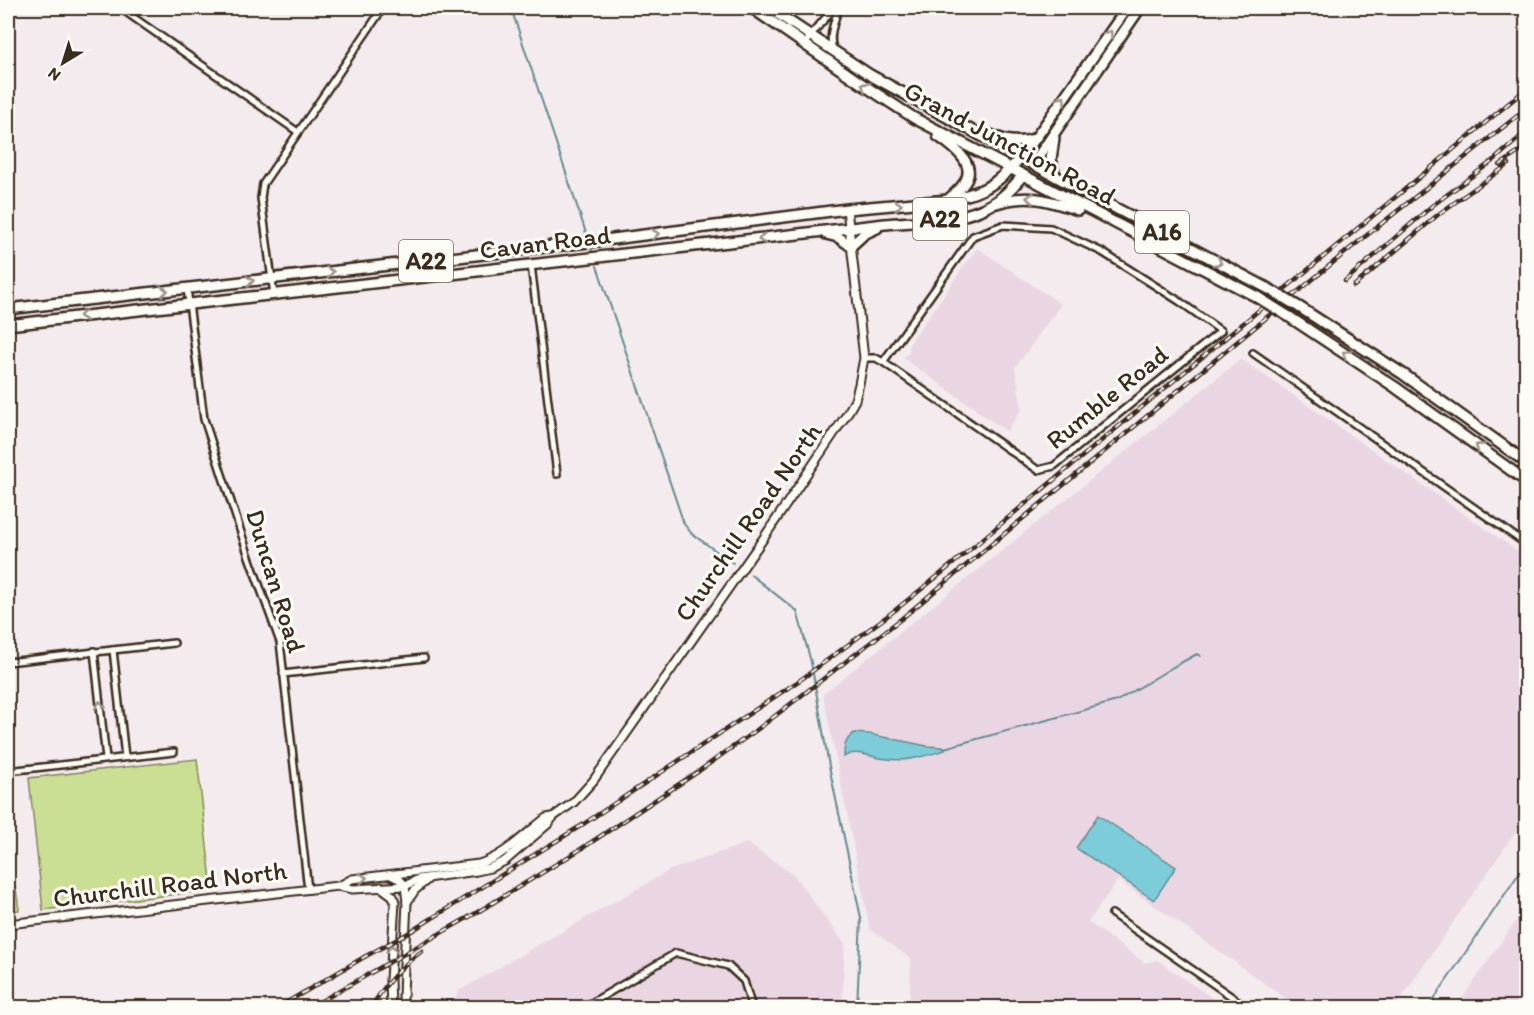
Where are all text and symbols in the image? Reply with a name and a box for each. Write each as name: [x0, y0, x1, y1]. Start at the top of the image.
one-way arrow: [1102, 30, 1113, 41]
north arrow: [33, 33, 93, 93]
text: N: [44, 64, 64, 85]
street label: Grand Junction Road: [899, 74, 1121, 212]
one-way arrow: [861, 82, 871, 94]
one-way arrow: [1055, 96, 1066, 107]
one-way arrow: [1025, 192, 1034, 205]
one-way arrow: [893, 198, 902, 211]
road number: A22: [913, 198, 967, 240]
road number: A16: [1135, 211, 1189, 253]
street label: Cavan Road: [478, 218, 612, 266]
one-way arrow: [651, 228, 660, 240]
one-way arrow: [757, 232, 766, 244]
road number: A22: [399, 240, 453, 282]
one-way arrow: [1212, 255, 1222, 266]
one-way arrow: [325, 266, 334, 279]
one-way arrow: [246, 275, 255, 288]
one-way arrow: [160, 285, 169, 298]
one-way arrow: [78, 310, 87, 322]
street label: Rumble Road: [1039, 338, 1175, 456]
one-way arrow: [1342, 350, 1353, 361]
street label: Churchill Road North: [667, 416, 829, 628]
one-way arrow: [1475, 443, 1486, 454]
street label: Duncan Road: [239, 505, 313, 657]
one-way arrow: [94, 701, 107, 710]
street label: Churchill Road North: [51, 854, 289, 914]
one-way arrow: [359, 872, 368, 885]
one-way arrow: [386, 945, 399, 954]

